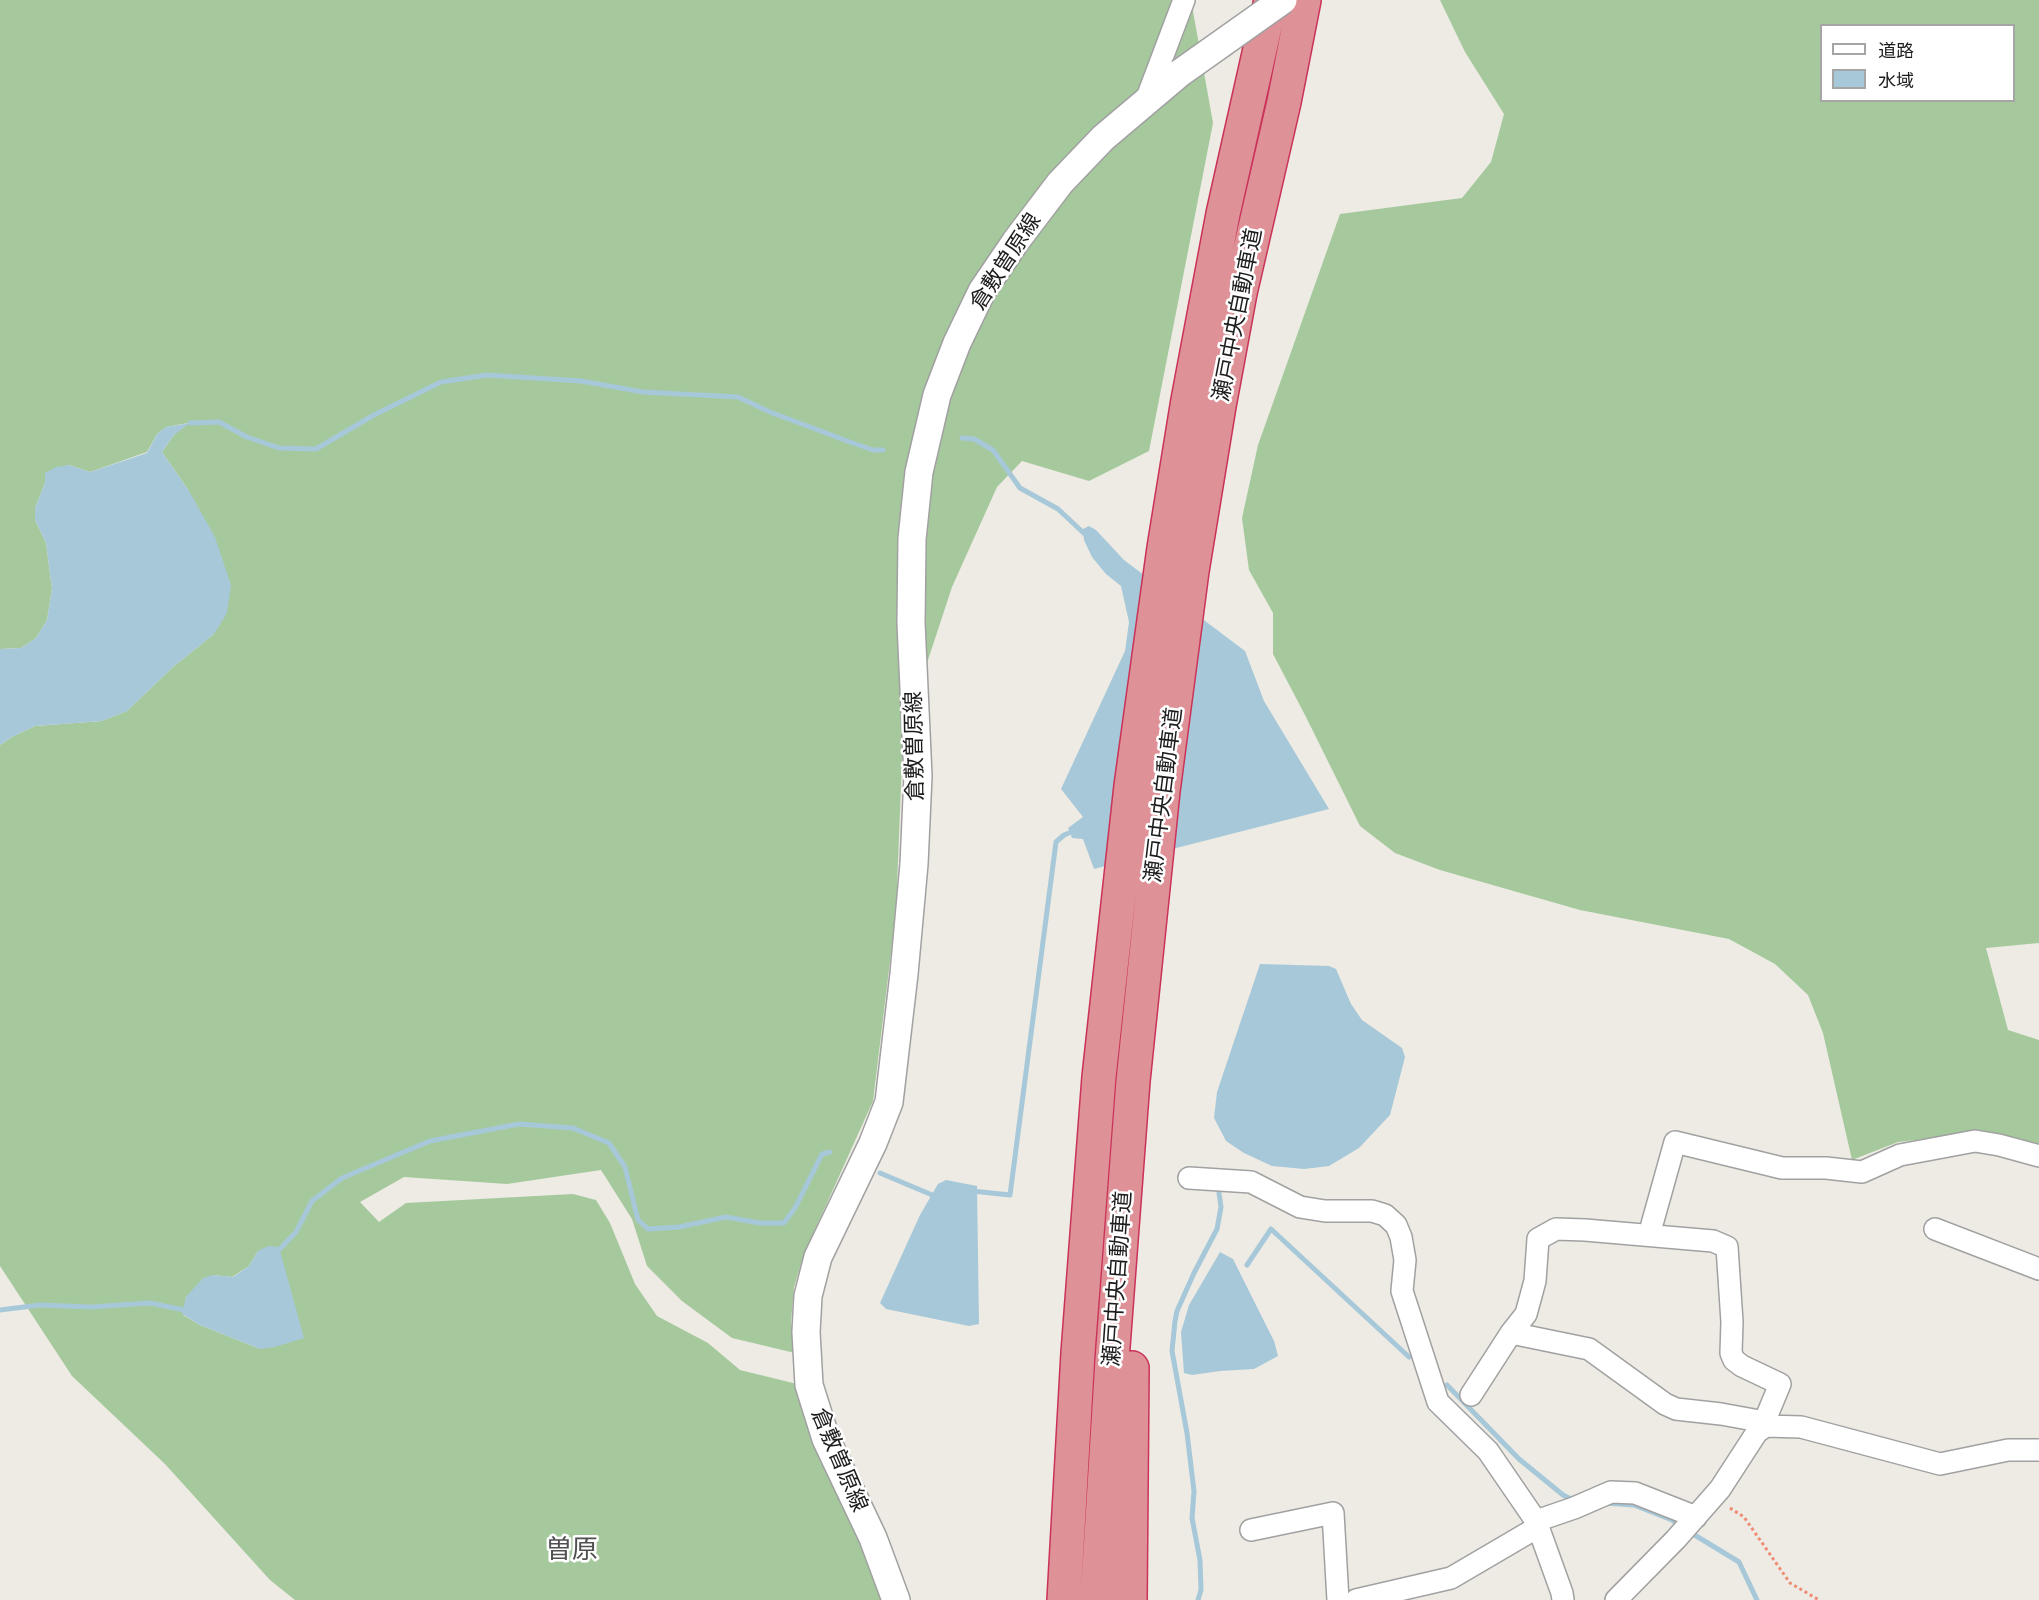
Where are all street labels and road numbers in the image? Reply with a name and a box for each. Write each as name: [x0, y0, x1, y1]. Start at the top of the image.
street label: 倉敷曽原線: [965, 209, 1047, 315]
street label: 瀬戸中央自動車道: [1208, 226, 1268, 404]
street label: 倉敷曽原線: [901, 691, 929, 801]
street label: 瀬戸中央自動車道: [1140, 706, 1188, 884]
street label: 瀬戸中央自動車道: [1099, 1190, 1137, 1368]
street label: 倉敷曽原線: [805, 1404, 873, 1516]

